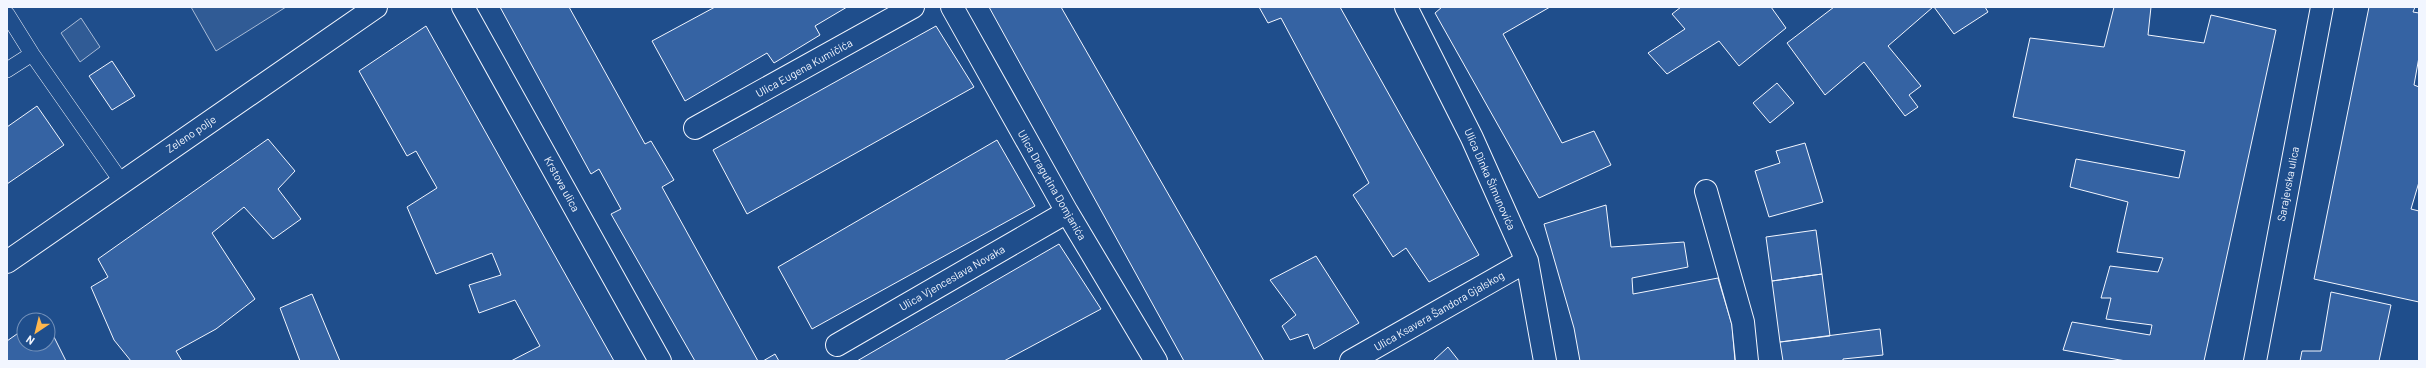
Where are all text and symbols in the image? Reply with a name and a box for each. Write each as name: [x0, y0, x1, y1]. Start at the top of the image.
street label: Ulica Eugena Kumičića: [753, 36, 854, 100]
street label: Zeleno polje: [163, 112, 218, 155]
street label: Ulica Dinka Šimunovića: [1462, 126, 1519, 232]
street label: Ulica Dragutina Domjanića: [1016, 127, 1089, 242]
street label: Sarajevska ulica: [2274, 145, 2301, 222]
street label: Krstova ulica: [542, 154, 583, 214]
street label: Ulica Vjenceslava Novaka: [897, 242, 1007, 313]
street label: Ulica Ksavera Šandora Gjalskog: [1371, 268, 1506, 353]
north arrow: [16, 312, 56, 352]
text: N: [23, 333, 37, 348]

